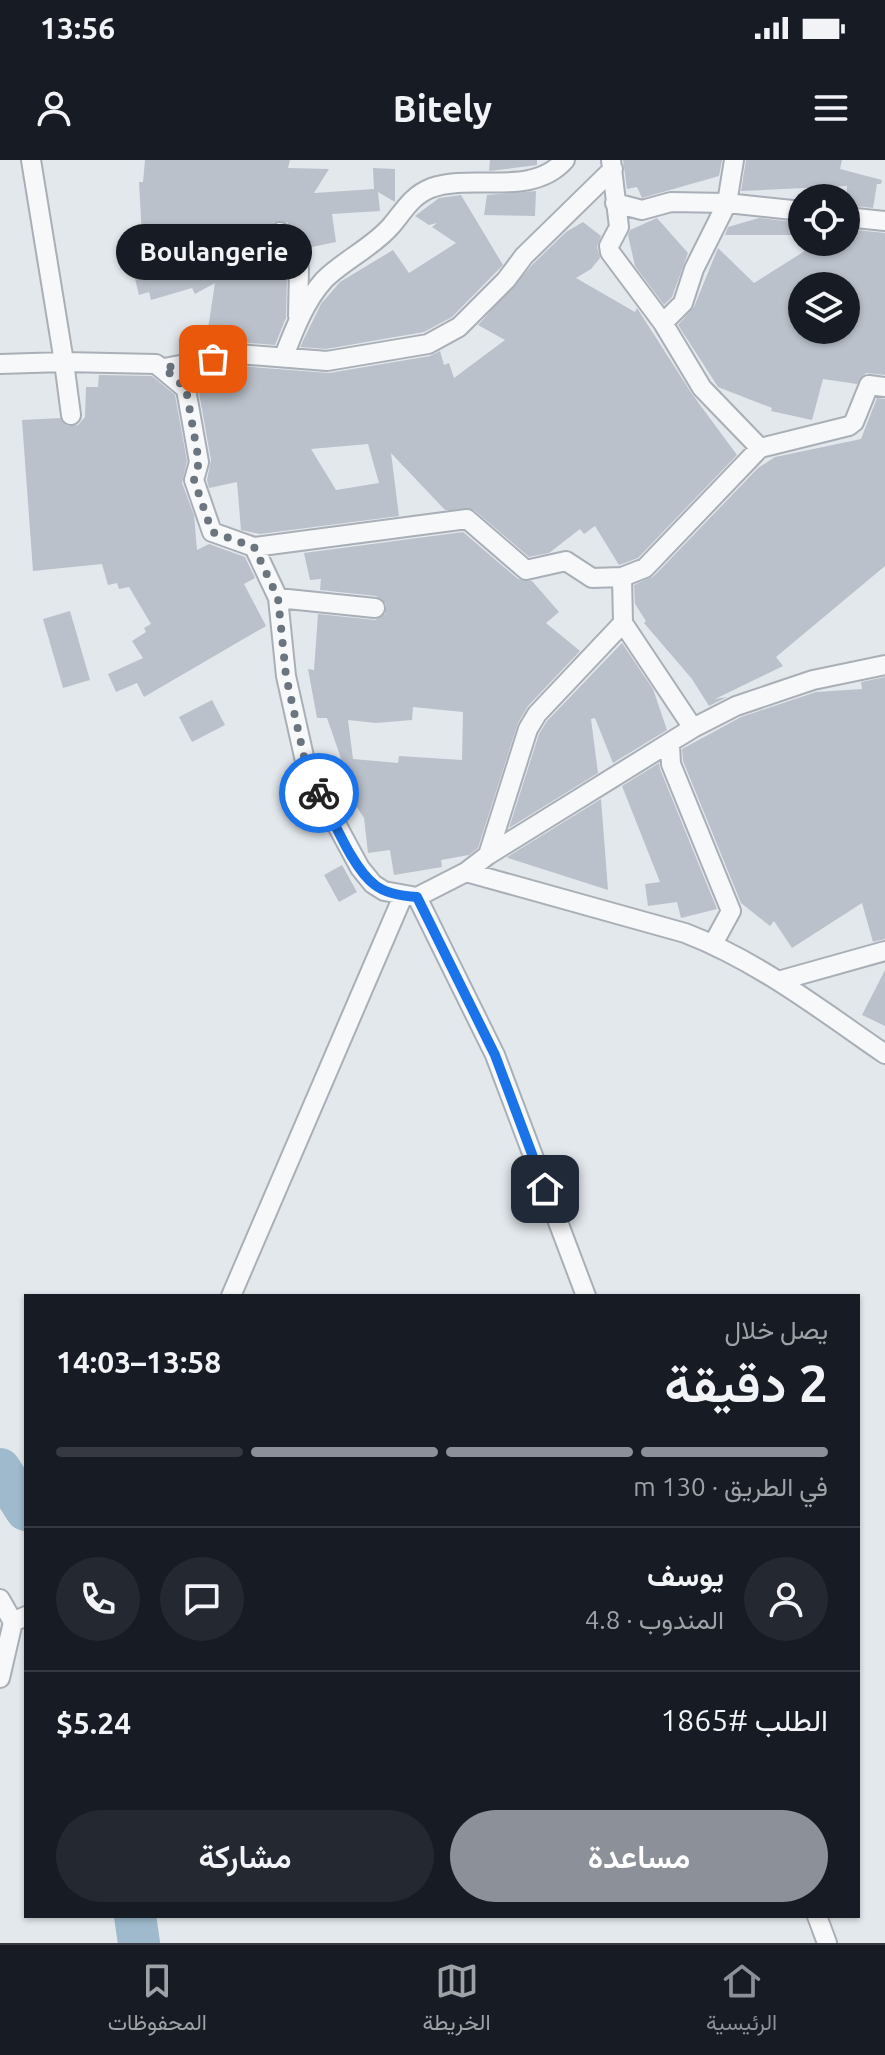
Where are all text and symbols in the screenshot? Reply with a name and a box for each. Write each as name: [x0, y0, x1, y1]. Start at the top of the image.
text: 13:56: [40, 11, 115, 45]
icon: person: [32, 86, 76, 130]
icon: menu: [809, 86, 853, 130]
text: Bitely: [393, 88, 492, 129]
map controls: [788, 184, 860, 344]
button: locate: [788, 184, 860, 256]
callout: Boulangerie: [115, 223, 311, 279]
text: Boulangerie: [140, 237, 288, 266]
button: layers: [788, 272, 860, 344]
pin: [179, 325, 247, 393]
icon: bag: [191, 337, 235, 381]
courier: [279, 753, 359, 833]
icon: bike: [297, 771, 341, 815]
pin: [511, 1155, 579, 1223]
icon: home: [523, 1167, 567, 1211]
text: يصل خلال: [724, 1315, 828, 1344]
text: 13:58–14:03: [56, 1345, 221, 1379]
text: 2 دقيقة: [664, 1354, 828, 1412]
text: في الطريق · 130 m: [633, 1472, 828, 1501]
button: phone: [56, 1557, 140, 1641]
button: chat: [160, 1557, 244, 1641]
button: person: [744, 1557, 828, 1641]
text: يوسف: [647, 1558, 724, 1592]
text: المندوب · 4.8: [585, 1605, 724, 1634]
text: الطلب #1865: [660, 1703, 828, 1737]
text: $5.24: [56, 1706, 131, 1740]
button: مشاركة: [56, 1810, 434, 1902]
button: مساعدة: [450, 1810, 828, 1902]
tab: المحفوظات: [108, 1959, 207, 2042]
tab: الخريطة: [422, 1959, 491, 2042]
tab: الرئيسية: [706, 1959, 777, 2042]

